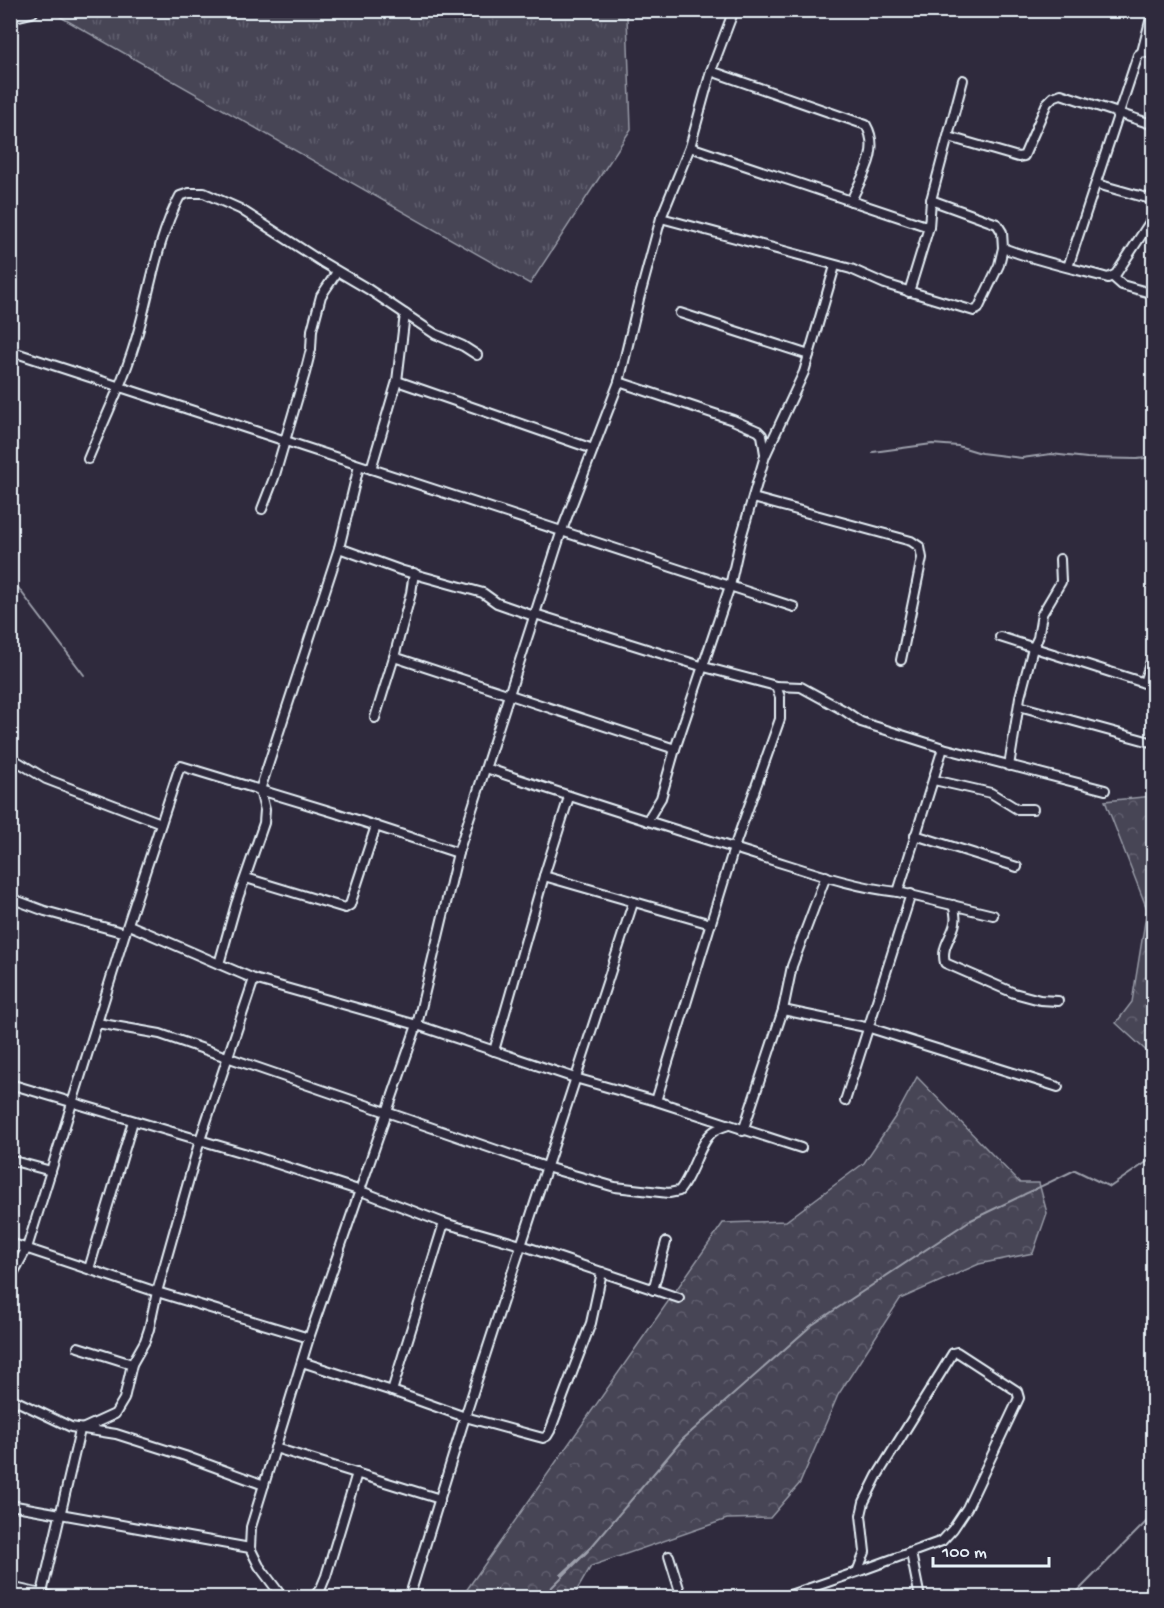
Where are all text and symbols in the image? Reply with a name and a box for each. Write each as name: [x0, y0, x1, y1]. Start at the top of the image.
scale bar: [933, 1530, 1048, 1568]
text: 100 m: [941, 1543, 987, 1564]

